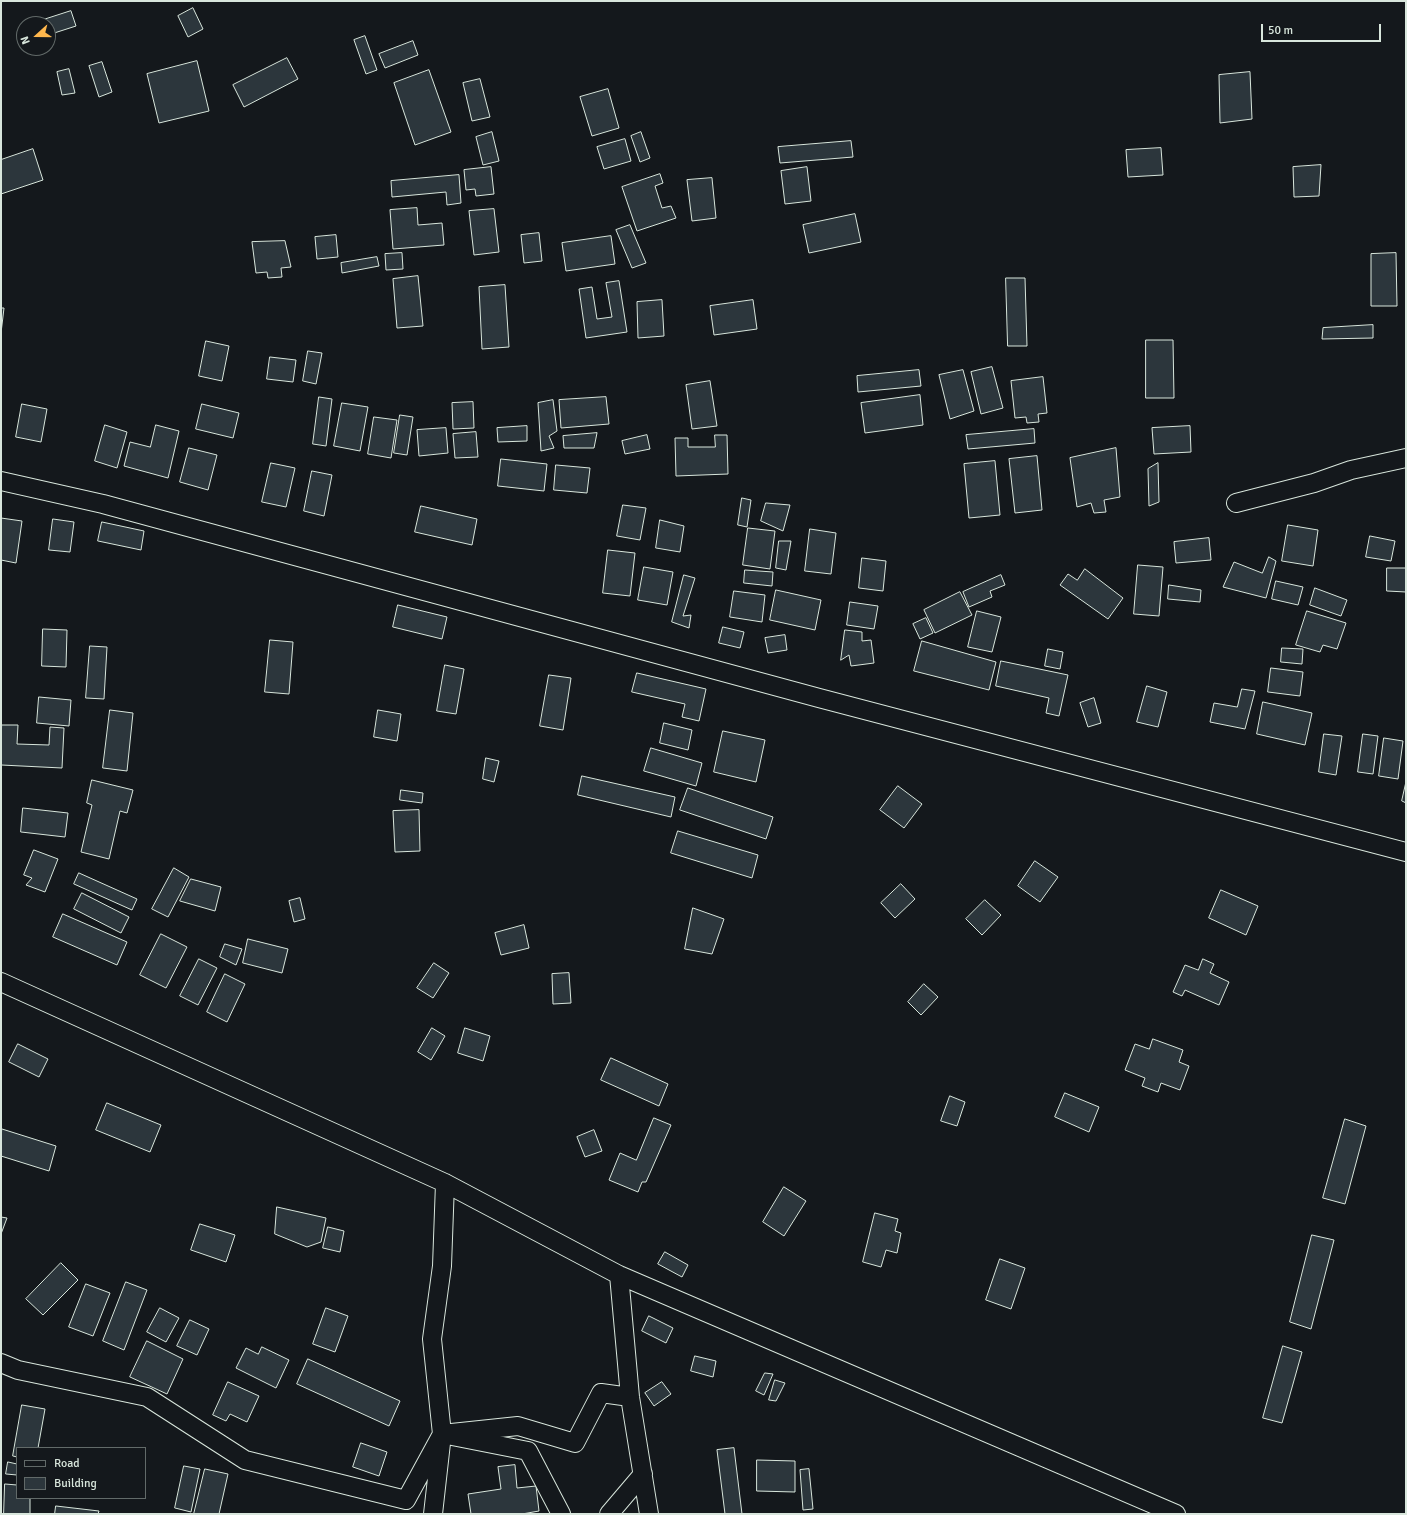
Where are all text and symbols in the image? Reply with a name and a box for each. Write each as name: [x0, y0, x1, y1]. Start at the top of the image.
north arrow: [16, 16, 56, 56]
scale bar: [1263, 16, 1383, 42]
text: 50 m: [1268, 23, 1293, 38]
text: N: [18, 34, 33, 46]
legend: [16, 1447, 146, 1499]
text: Road: [54, 1456, 80, 1471]
text: Building: [54, 1476, 97, 1491]

